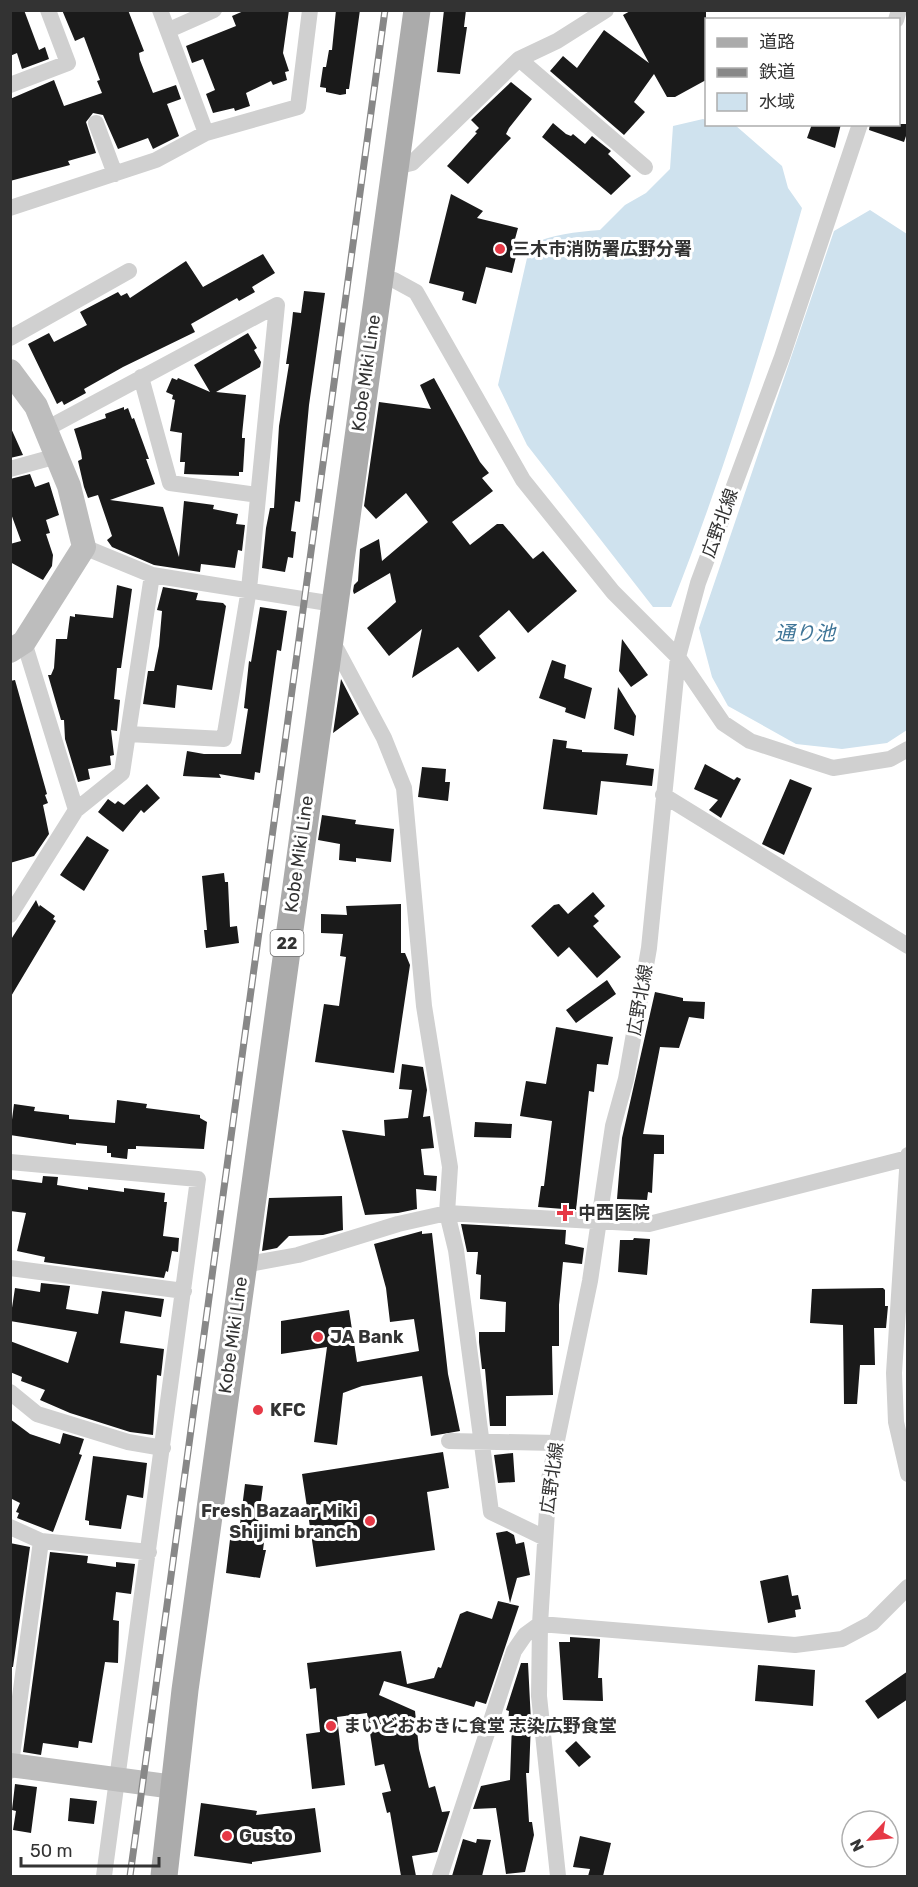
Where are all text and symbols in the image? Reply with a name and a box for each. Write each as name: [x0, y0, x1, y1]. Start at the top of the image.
legend: [705, 18, 900, 126]
text: 道路: [759, 31, 795, 53]
text: 鉄道: [759, 61, 795, 83]
text: 水域: [759, 91, 795, 113]
place label: 三木市消防署広野分署: [512, 238, 692, 260]
marker: 三木市消防署広野分署: [493, 242, 507, 256]
street label: Kobe Miki Line: [347, 313, 385, 433]
street label: 広野北線: [697, 485, 743, 561]
water label: 通り池: [775, 621, 837, 645]
street label: Kobe Miki Line: [280, 794, 318, 914]
road number: 22: [270, 930, 304, 956]
street label: 広野北線: [623, 963, 657, 1037]
place label: 中西医院: [578, 1202, 650, 1224]
marker: 中西医院: [556, 1204, 574, 1222]
street label: Kobe Miki Line: [214, 1275, 252, 1395]
place label: JA Bank: [330, 1326, 404, 1348]
marker: JA Bank: [311, 1330, 325, 1344]
place label: KFC: [270, 1399, 306, 1421]
marker: KFC: [251, 1403, 265, 1417]
street label: 広野北線: [536, 1441, 568, 1515]
place label: Fresh Bazaar Miki Shijimi branch: [201, 1500, 358, 1543]
marker: Fresh Bazaar Miki Shijimi branch: [363, 1514, 377, 1528]
place label: まいどおおきに食堂 志染広野食堂: [343, 1715, 617, 1737]
marker: まいどおおきに食堂 志染広野食堂: [324, 1719, 338, 1733]
north arrow: [840, 1809, 900, 1869]
place label: Gusto: [239, 1825, 293, 1847]
marker: Gusto: [220, 1829, 234, 1843]
scale bar: [21, 1830, 159, 1868]
text: N: [846, 1836, 868, 1855]
text: 50 m: [30, 1840, 73, 1862]

